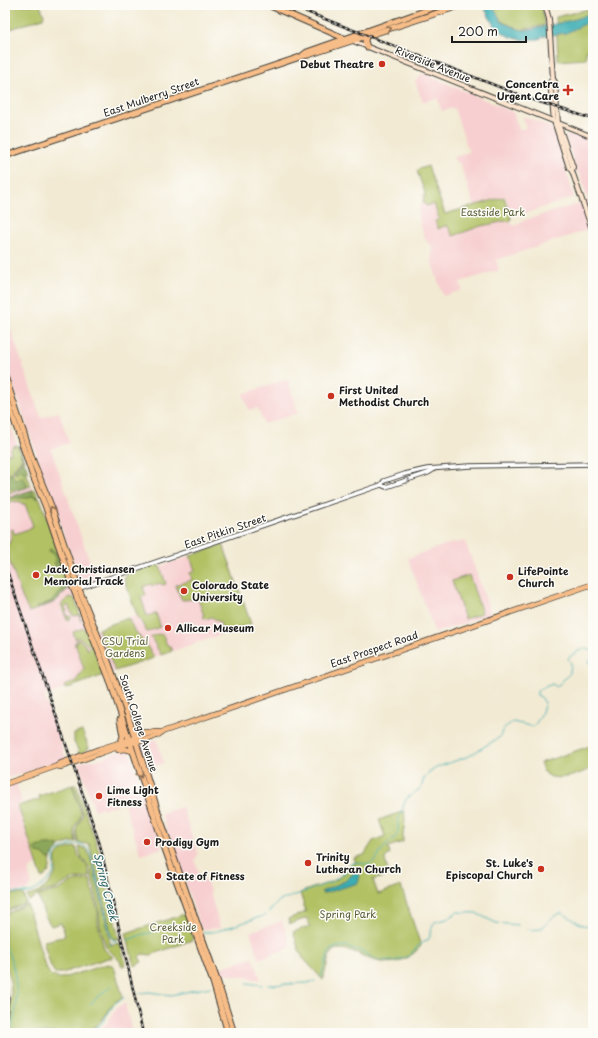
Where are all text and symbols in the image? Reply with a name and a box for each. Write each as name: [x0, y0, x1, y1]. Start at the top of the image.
scale bar: [452, 18, 526, 44]
text: 200 m: [458, 22, 498, 40]
one-way arrow: [385, 26, 392, 34]
street label: Riverside Avenue: [393, 42, 473, 86]
place label: Debut Theatre: [300, 56, 375, 71]
marker: Debut Theatre: [377, 59, 387, 69]
street label: East Mulberry Street: [101, 73, 201, 120]
place label: Concentra Urgent Care: [497, 76, 560, 103]
marker: Concentra Urgent Care: [562, 84, 574, 96]
park label: Eastside Park: [461, 204, 525, 219]
place label: First United Methodist Church: [339, 382, 429, 409]
marker: First United Methodist Church: [326, 391, 336, 401]
one-way arrow: [404, 476, 411, 485]
one-way arrow: [48, 505, 57, 512]
street label: East Pitkin Street: [182, 510, 268, 552]
place label: Jack Christiansen Memorial Track: [44, 561, 135, 588]
place label: LifePointe Church: [518, 563, 569, 590]
marker: Jack Christiansen Memorial Track: [31, 570, 41, 580]
marker: LifePointe Church: [505, 572, 515, 582]
place label: Colorado State University: [192, 577, 270, 604]
marker: Colorado State University: [179, 586, 189, 596]
place label: Allicar Museum: [175, 620, 254, 635]
marker: Allicar Museum: [163, 623, 173, 633]
street label: East Prospect Road: [328, 626, 420, 671]
park label: CSU Trial Gardens: [102, 633, 149, 660]
street label: South College Avenue: [117, 672, 163, 774]
one-way arrow: [135, 771, 144, 778]
place label: Lime Light Fitness: [107, 782, 159, 809]
marker: Lime Light Fitness: [94, 791, 104, 801]
place label: Prodigy Gym: [155, 834, 219, 849]
marker: Prodigy Gym: [142, 837, 152, 847]
place label: Trinity Lutheran Church: [316, 849, 401, 876]
water label: Spring Creek: [90, 851, 123, 924]
place label: St. Luke's Episcopal Church: [446, 855, 533, 882]
marker: Trinity Lutheran Church: [303, 858, 313, 868]
marker: St. Luke's Episcopal Church: [536, 864, 546, 874]
place label: State of Fitness: [166, 868, 245, 883]
marker: State of Fitness: [153, 871, 163, 881]
park label: Spring Park: [320, 906, 376, 921]
park label: Creekside Park: [150, 919, 196, 946]

